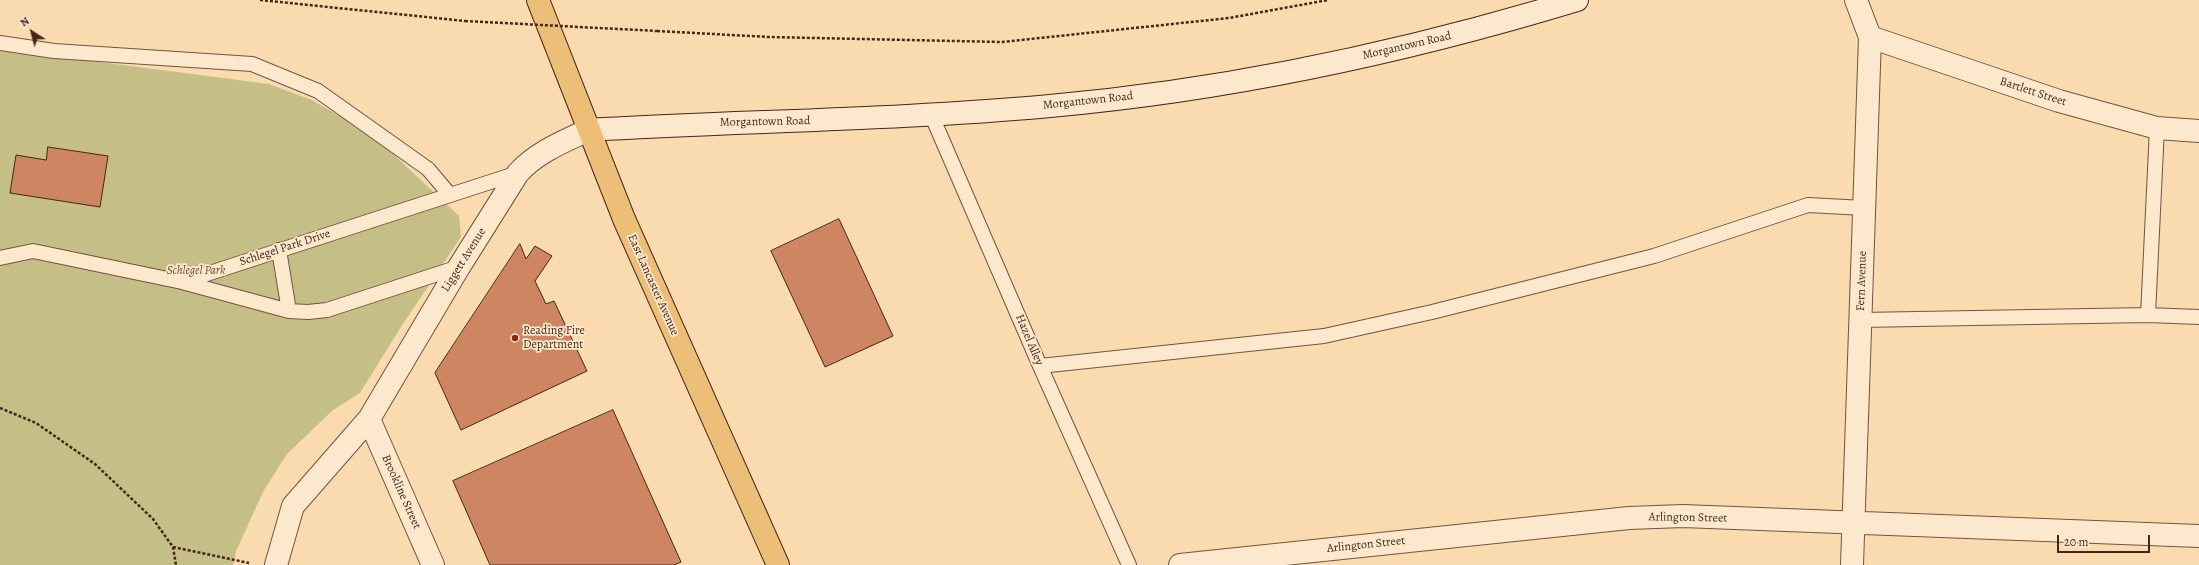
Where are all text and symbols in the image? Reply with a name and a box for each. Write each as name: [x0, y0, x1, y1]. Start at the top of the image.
north arrow: [12, 12, 52, 52]
text: N: [17, 13, 32, 30]
street label: Morgantown Road: [1361, 29, 1453, 63]
street label: Bartlett Street: [1998, 74, 2068, 110]
street label: Morgantown Road: [1042, 89, 1134, 113]
street label: Morgantown Road: [720, 114, 810, 130]
street label: Liggett Avenue: [439, 225, 489, 295]
street label: Schlegel Park Drive: [238, 227, 332, 269]
street label: East Lancaster Avenue: [624, 232, 682, 338]
street label: Fern Avenue: [1854, 251, 1870, 311]
park label: Schlegel Park: [167, 264, 225, 278]
street label: Hazel Alley: [1012, 312, 1046, 368]
place label: Reading Fire Department: [523, 324, 585, 352]
marker: Reading Fire Department: [510, 333, 520, 343]
street label: Brookline Street: [378, 453, 424, 531]
street label: Arlington Street: [1649, 510, 1727, 526]
scale bar: [2059, 527, 2152, 553]
street label: Arlington Street: [1326, 534, 1406, 556]
text: 20 m: [2064, 534, 2088, 550]

